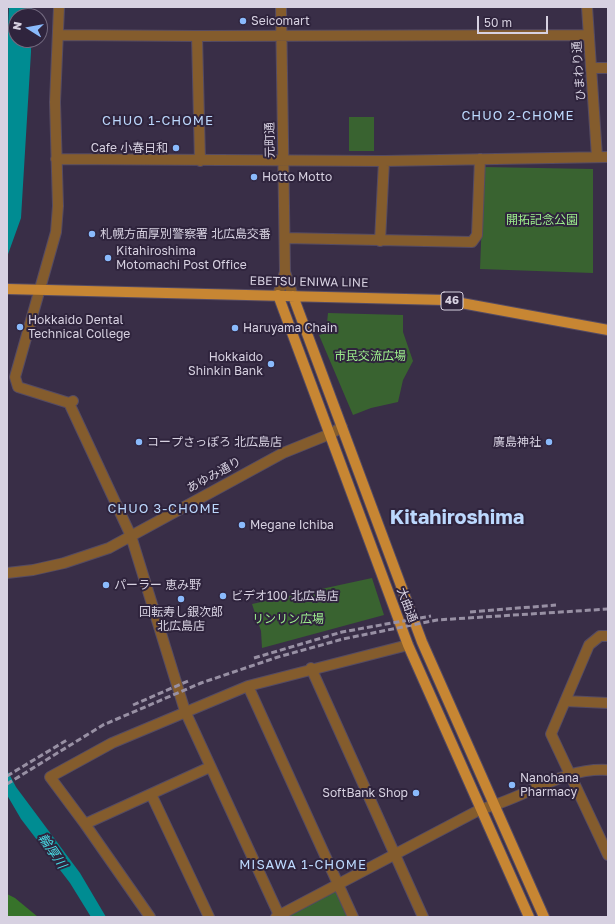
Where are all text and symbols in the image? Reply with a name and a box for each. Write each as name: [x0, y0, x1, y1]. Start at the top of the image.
north arrow: [8, 8, 48, 48]
scale bar: [479, 8, 550, 34]
place label: Seicomart: [251, 14, 310, 28]
text: 50 m: [484, 15, 512, 30]
marker: Seicomart: [238, 16, 248, 26]
text: N: [10, 20, 24, 31]
street label: ひまわり通: [570, 41, 588, 101]
district label: CHUO 2-CHOME: [461, 108, 575, 124]
district label: CHUO 1-CHOME: [102, 113, 214, 129]
street label: 元町通: [262, 122, 278, 158]
place label: Cafe 小春日和: [91, 141, 168, 155]
marker: Cafe 小春日和: [171, 143, 181, 153]
place label: Hotto Motto: [262, 170, 332, 184]
marker: Hotto Motto: [249, 172, 259, 182]
park label: 開拓記念公園: [506, 213, 578, 227]
place label: 札幌方面厚別警察署 北広島交番: [100, 227, 271, 241]
marker: 札幌方面厚別警察署 北広島交番: [87, 229, 97, 239]
place label: Kitahiroshima Motomachi Post Office: [116, 244, 247, 272]
marker: Kitahiroshima Motomachi Post Office: [103, 253, 113, 263]
street label: EBETSU ENIWA LINE: [250, 274, 368, 290]
road number: 46: [441, 292, 463, 310]
place label: Hokkaido Dental Technical College: [28, 313, 130, 341]
place label: Haruyama Chain: [243, 321, 337, 335]
marker: Hokkaido Dental Technical College: [15, 322, 25, 332]
marker: Haruyama Chain: [230, 323, 240, 333]
park label: 市民交流広場: [334, 349, 406, 363]
place label: Hokkaido Shinkin Bank: [188, 350, 263, 378]
marker: Hokkaido Shinkin Bank: [266, 359, 276, 369]
place label: コープさっぽろ 北広島店: [147, 435, 282, 449]
place label: 廣島神社: [493, 435, 541, 449]
marker: コープさっぽろ 北広島店: [134, 437, 144, 447]
marker: 廣島神社: [544, 437, 554, 447]
street label: あゆみ通り: [184, 454, 244, 496]
district label: CHUO 3-CHOME: [107, 501, 221, 517]
district label: Kitahiroshima: [390, 506, 524, 530]
place label: Megane Ichiba: [250, 518, 334, 532]
marker: Megane Ichiba: [237, 520, 247, 530]
place label: パーラー 恵み野: [114, 578, 201, 592]
marker: パーラー 恵み野: [101, 580, 111, 590]
street label: 大曲通: [394, 586, 420, 624]
place label: ビデオ100 北広島店: [231, 589, 339, 603]
marker: ビデオ100 北広島店: [218, 591, 228, 601]
marker: 回転寿し銀次郎 北広島店: [176, 594, 186, 604]
place label: 回転寿し銀次郎 北広島店: [139, 605, 223, 633]
park label: リンリン広場: [252, 612, 324, 626]
place label: Nanohana Pharmacy: [520, 771, 579, 799]
marker: Nanohana Pharmacy: [507, 780, 517, 790]
place label: SoftBank Shop: [322, 786, 408, 800]
marker: SoftBank Shop: [411, 788, 421, 798]
water label: 輪厚川: [35, 830, 69, 872]
district label: MISAWA 1-CHOME: [239, 857, 367, 873]

